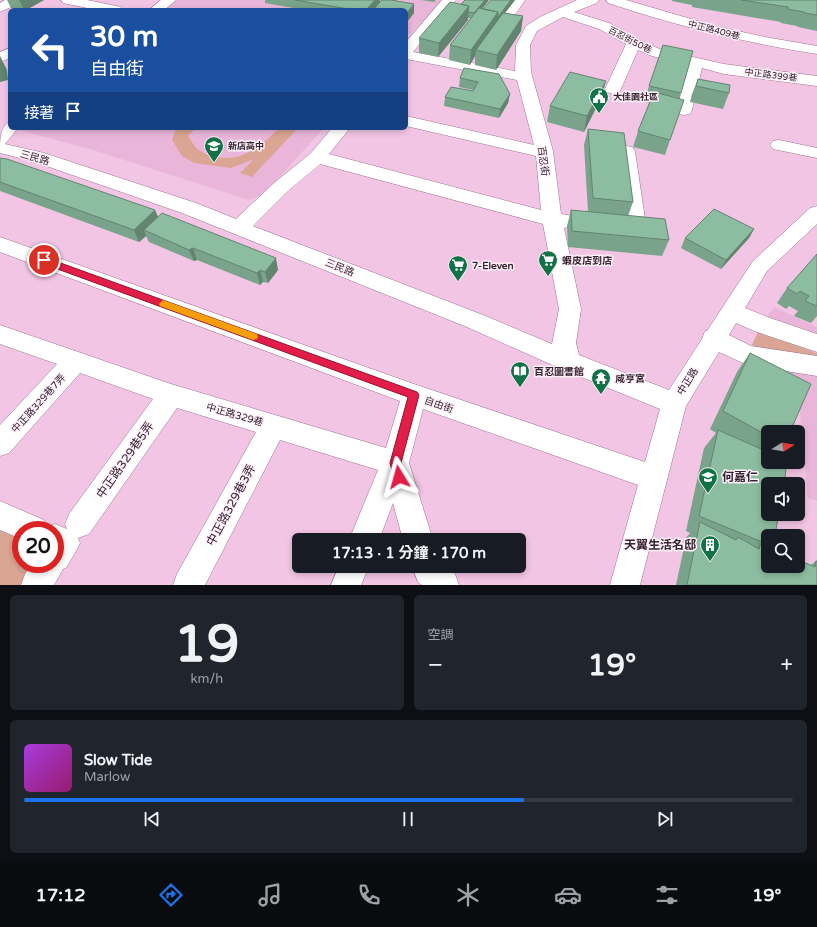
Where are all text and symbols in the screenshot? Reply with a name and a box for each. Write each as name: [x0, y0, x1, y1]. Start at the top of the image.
street label: 中正路409巷: [687, 19, 741, 42]
text: 30 m: [90, 20, 158, 54]
icon: left: [24, 24, 76, 76]
street label: 百忍街50巷: [606, 25, 653, 56]
text: 自由街: [90, 58, 144, 80]
street label: 中正路399巷: [744, 67, 798, 84]
public building icon: 大佳園社區: [588, 86, 610, 114]
place label: 大佳園社區: [613, 91, 658, 103]
icon: arrive: [62, 100, 84, 122]
text: 接著: [24, 104, 54, 122]
school or university icon: 新店高中: [203, 135, 225, 163]
place label: 新店高中: [228, 141, 264, 152]
street label: 百忍街: [535, 145, 551, 177]
street label: 三民路: [19, 148, 51, 168]
pin: [27, 243, 61, 277]
icon: arrive: [33, 249, 55, 271]
supermarket icon: 蝦皮店到店: [537, 249, 559, 277]
supermarket icon: 7-Eleven: [447, 254, 469, 282]
place label: 蝦皮店到店: [562, 255, 612, 267]
street label: 三民路: [323, 257, 356, 279]
place label: 7-Eleven: [472, 260, 514, 272]
library icon: 百忍圖書館: [509, 360, 531, 388]
place label: 百忍圖書館: [534, 366, 584, 378]
street label: 中正路: [675, 366, 701, 397]
temple icon: 咸亨宮: [590, 367, 612, 395]
street label: 中正路329巷7弄: [9, 372, 68, 436]
place label: 咸亨宮: [615, 373, 645, 385]
street label: 自由街: [423, 394, 455, 416]
street label: 中正路329巷: [205, 401, 265, 429]
street label: 中正路329巷5弄: [93, 419, 157, 501]
north arrow: [761, 425, 805, 469]
map controls: [761, 425, 805, 573]
position arrow: [378, 456, 420, 498]
street label: 中正路329巷3弄: [204, 462, 258, 548]
school or university icon: 何嘉仁: [697, 466, 719, 494]
place label: 何嘉仁: [722, 470, 758, 484]
button: sound: [761, 477, 805, 521]
speed limit sign: 20: [12, 521, 64, 573]
button: search: [761, 529, 805, 573]
building icon: 天翼生活名邸: [699, 534, 721, 562]
place label: 天翼生活名邸: [624, 538, 696, 552]
text: 17:13 · 1 分鐘 · 170 m: [332, 544, 486, 562]
text: 19: [174, 613, 239, 676]
text: 空調: [428, 627, 454, 643]
text: 19°: [587, 647, 636, 684]
text: −: [428, 652, 443, 678]
text: +: [781, 652, 793, 678]
text: km/h: [190, 671, 223, 687]
text: Slow Tide: [84, 751, 152, 769]
text: Marlow: [84, 769, 130, 785]
icon: previous: [141, 808, 163, 830]
icon: pause: [397, 808, 419, 830]
icon: next: [654, 808, 676, 830]
icon: directions: [157, 881, 185, 909]
icon: music: [256, 881, 284, 909]
icon: phone: [355, 881, 383, 909]
icon: climate: [454, 881, 482, 909]
icon: car: [554, 881, 582, 909]
icon: filters: [653, 881, 681, 909]
text: 17:12: [36, 884, 86, 906]
text: 19°: [752, 884, 781, 906]

